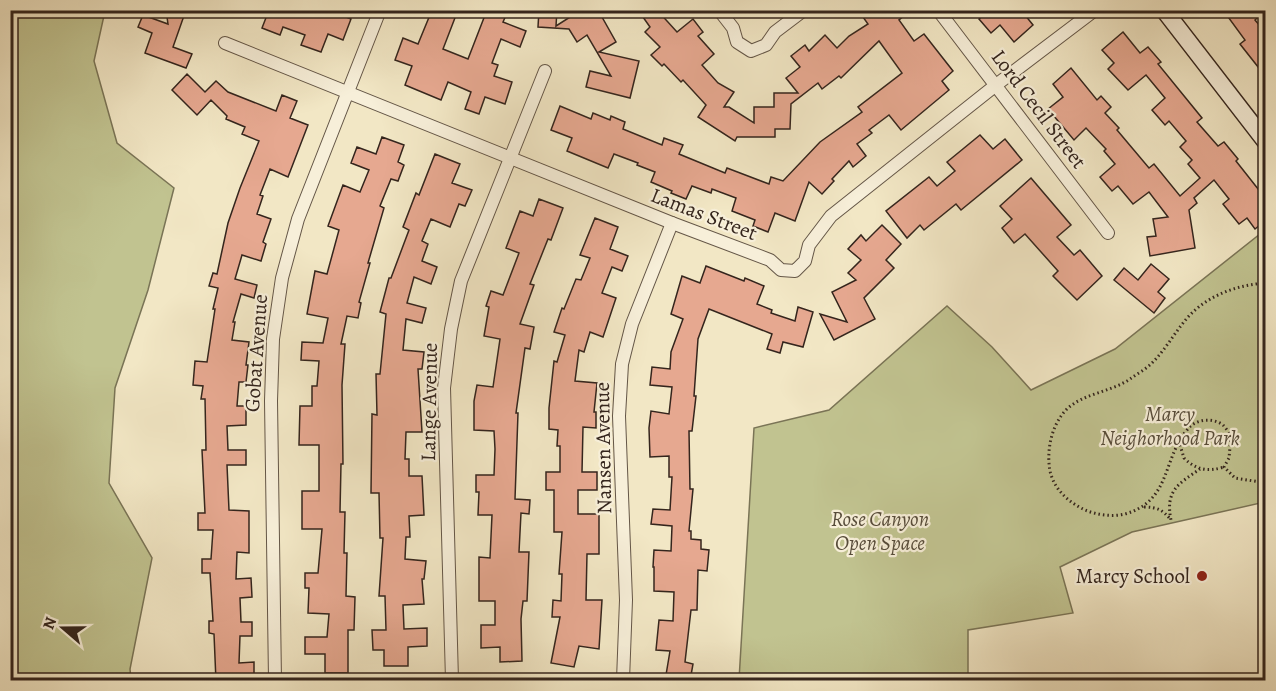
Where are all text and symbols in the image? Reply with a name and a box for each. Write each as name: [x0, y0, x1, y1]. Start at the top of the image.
street label: Lord Cecil Street: [985, 44, 1093, 174]
street label: Lamas Street: [647, 181, 761, 247]
street label: Gobat Avenue: [238, 293, 274, 413]
street label: Lange Avenue: [414, 342, 444, 462]
street label: Nansen Avenue: [588, 382, 618, 514]
park label: Marcy Neighorhood Park: [1100, 400, 1240, 452]
park label: Rose Canyon Open Space: [831, 505, 929, 557]
place label: Marcy School: [1076, 562, 1190, 590]
marker: Marcy School: [1195, 569, 1209, 583]
north arrow: [33, 598, 93, 658]
text: N: [38, 614, 62, 632]

